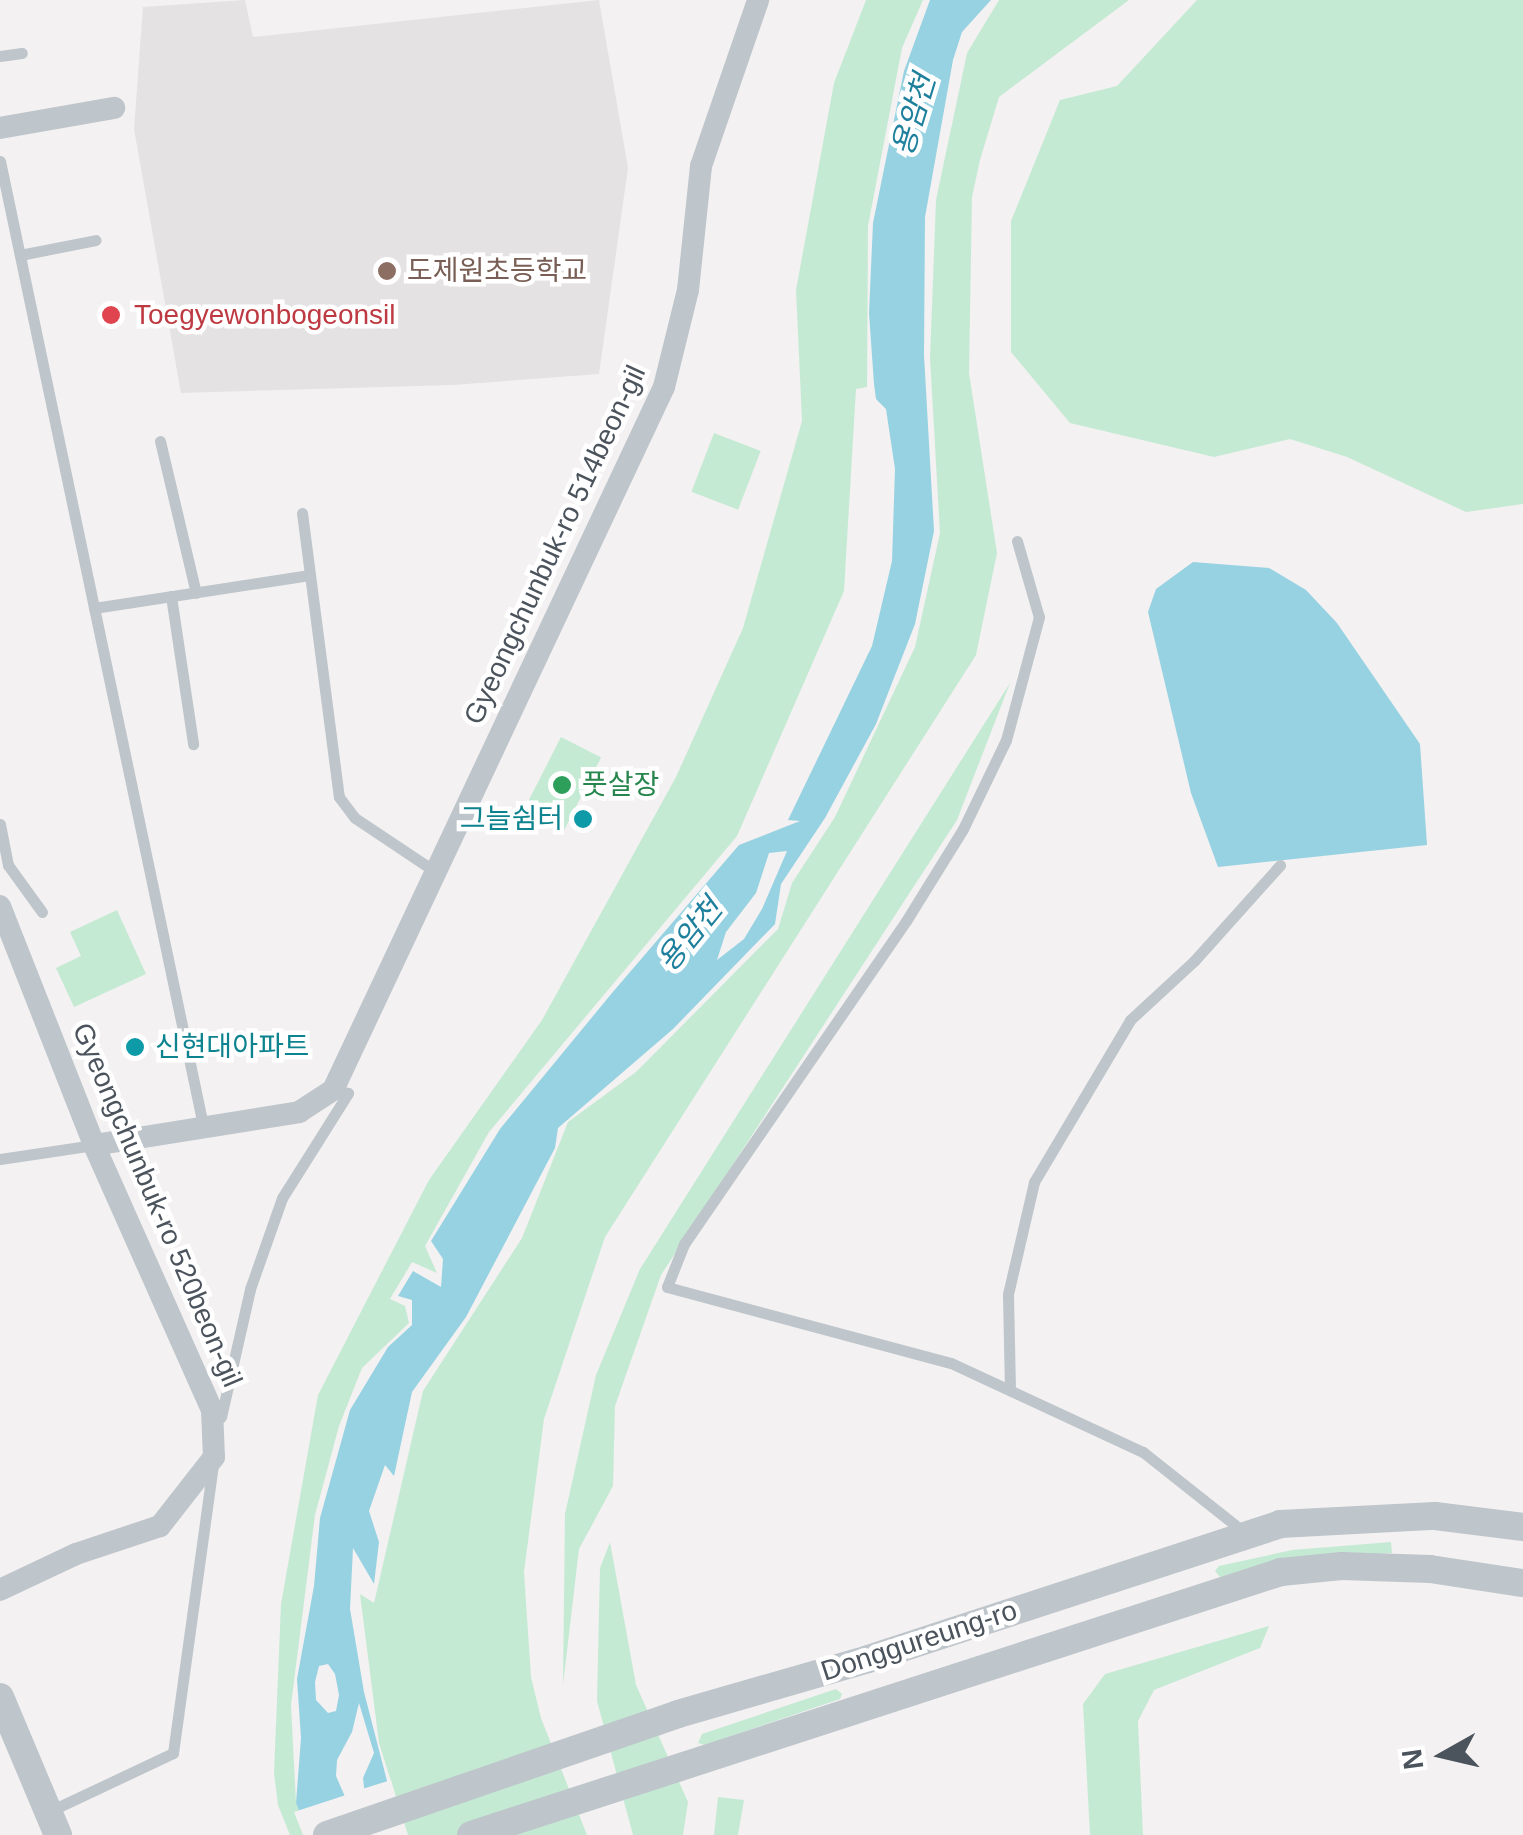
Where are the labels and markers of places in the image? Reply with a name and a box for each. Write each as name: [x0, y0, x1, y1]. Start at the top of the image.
place label: 도제원초등학교: [407, 254, 587, 288]
marker: 도제원초등학교: [376, 260, 398, 282]
place label: Toegyewonbogeonsil: [134, 298, 396, 332]
marker: Toegyewonbogeonsil: [98, 302, 124, 328]
place label: 풋살장: [582, 768, 659, 802]
marker: 풋살장: [551, 774, 573, 796]
place label: 그늘쉼터: [460, 802, 563, 836]
marker: 그늘쉼터: [572, 808, 594, 830]
place label: 신현대아파트: [155, 1030, 310, 1064]
marker: 신현대아파트: [124, 1036, 146, 1058]

